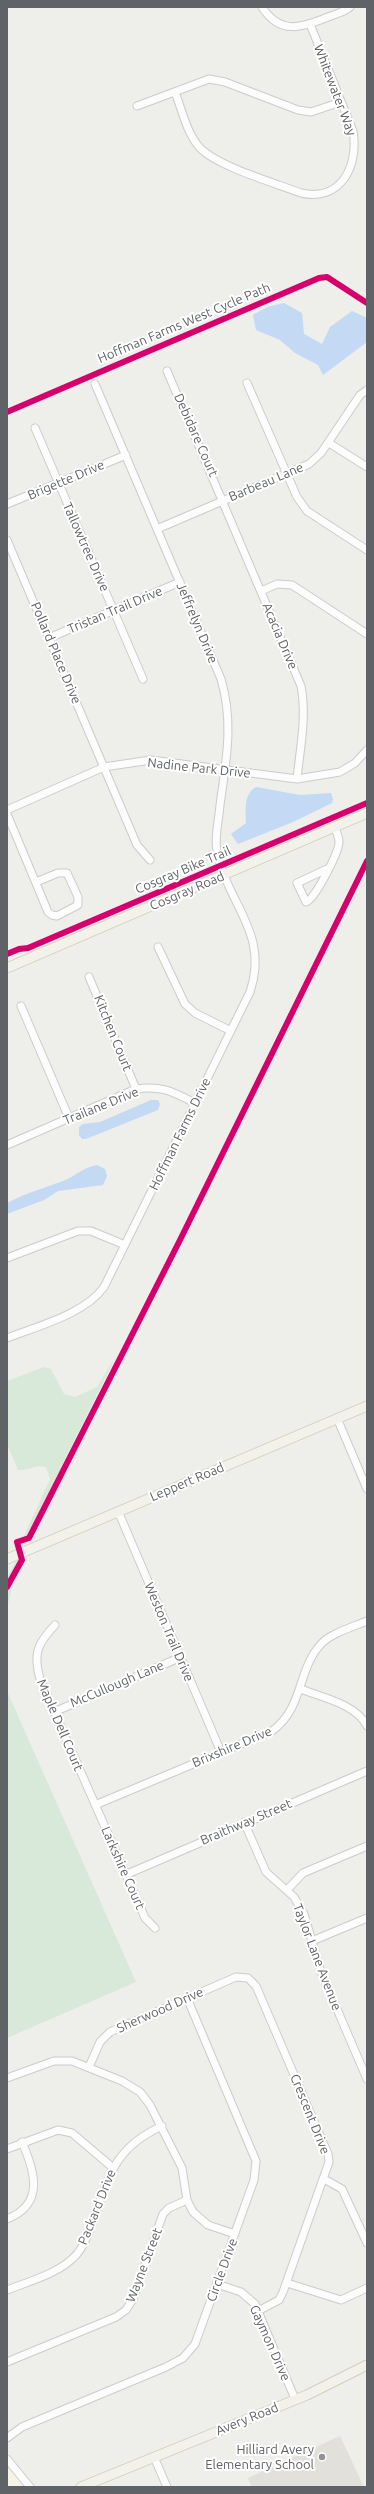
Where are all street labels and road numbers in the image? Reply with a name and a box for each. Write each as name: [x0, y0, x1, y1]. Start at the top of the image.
street label: Whitewater Way: [310, 42, 360, 138]
street label: Hoffman Farms West Cycle Path: [95, 279, 273, 367]
street label: Debidare Court: [171, 391, 221, 479]
street label: Brigette Drive: [25, 457, 107, 503]
street label: Barbeau Lane: [226, 459, 306, 505]
street label: Tallowtree Drive: [59, 500, 113, 594]
street label: Jeffrelyn Drive: [173, 580, 221, 666]
street label: Tristan Trail Drive: [65, 583, 165, 637]
street label: Pollard Place Drive: [28, 600, 84, 706]
street label: Acacia Drive: [259, 600, 301, 672]
street label: Nadine Park Drive: [147, 755, 251, 781]
street label: Cosgray Bike Trail: [133, 843, 233, 897]
street label: Cosgray Road: [147, 868, 227, 914]
street label: Kitchen Court: [91, 993, 135, 1073]
street label: Hoffman Farms Drive: [146, 1075, 214, 1193]
street label: Trailane Drive: [61, 1084, 141, 1128]
street label: Leppert Road: [148, 1459, 226, 1505]
street label: Weston Trail Drive: [141, 1580, 197, 1684]
street label: McCullough Lane: [68, 1657, 166, 1711]
street label: Maple Dell Court: [34, 1677, 86, 1773]
street label: Brixshire Drive: [190, 1723, 274, 1771]
street label: Braithway Street: [198, 1796, 294, 1848]
street label: Larkshire Court: [98, 1824, 148, 1912]
street label: Taylor Lane Avenue: [289, 1901, 345, 2013]
street label: Sherwood Drive: [114, 1984, 206, 2036]
street label: Crescent Drive: [287, 2072, 333, 2156]
street label: Packard Drive: [75, 2167, 119, 2247]
street label: Wayne Street: [123, 2226, 165, 2304]
street label: Circle Drive: [203, 2236, 241, 2304]
street label: Gaymon Drive: [246, 2303, 294, 2383]
street label: Avery Road: [213, 2399, 281, 2439]

